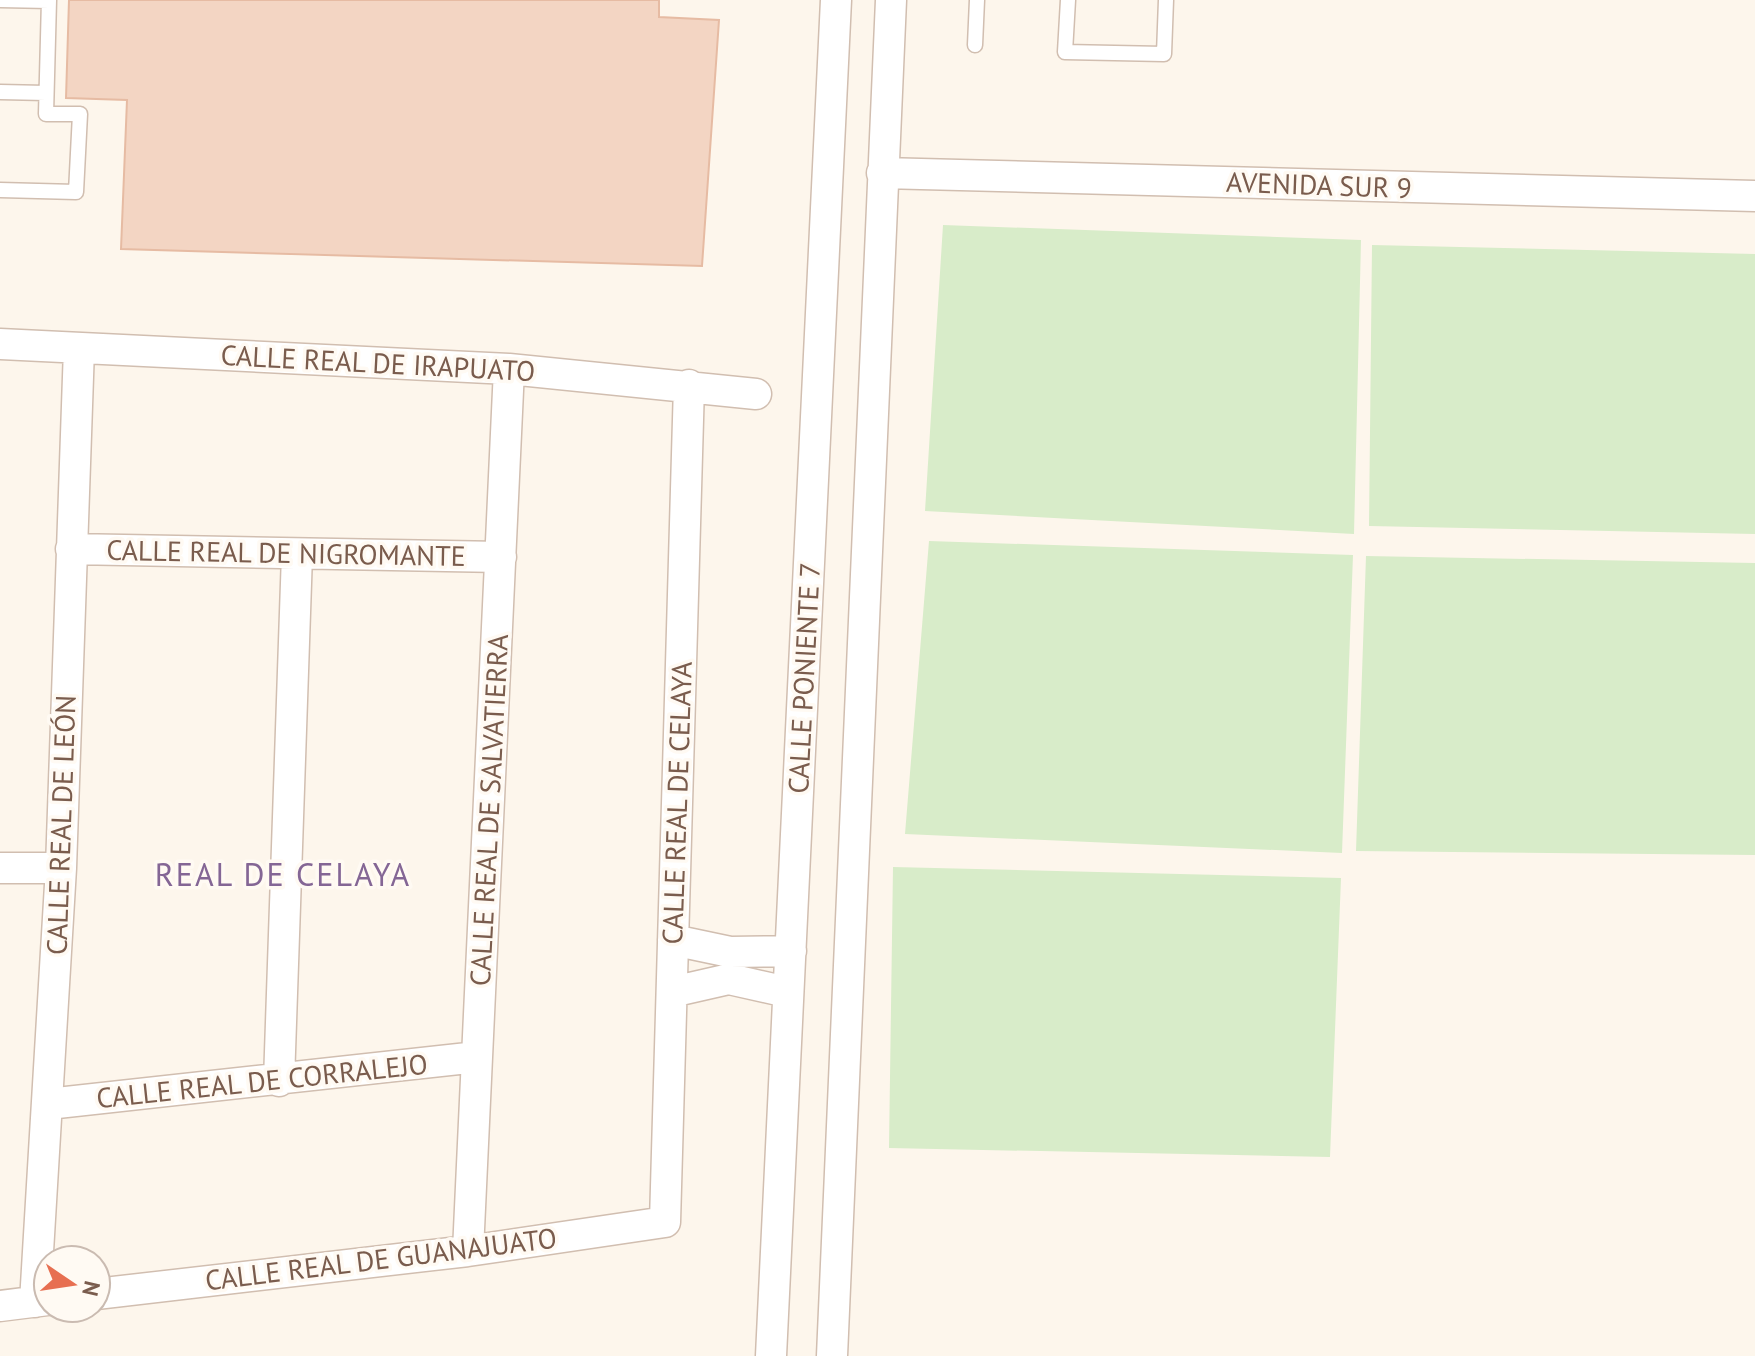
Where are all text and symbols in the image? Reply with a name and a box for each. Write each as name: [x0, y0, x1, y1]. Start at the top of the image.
street label: AVENIDA SUR 9: [1225, 163, 1413, 206]
street label: CALLE REAL DE IRAPUATO: [220, 336, 536, 389]
street label: CALLE REAL DE NIGROMANTE: [106, 531, 466, 574]
street label: CALLE PONIENTE 7: [779, 561, 828, 795]
street label: CALLE REAL DE SALVATIERRA: [461, 632, 516, 987]
street label: CALLE REAL DE CELAYA: [653, 660, 700, 945]
street label: CALLE REAL DE LEÓN: [37, 694, 84, 956]
district label: REAL DE CELAYA: [155, 853, 411, 895]
street label: CALLE REAL DE CORRALEJO: [95, 1045, 429, 1116]
street label: CALLE REAL DE GUANAJUATO: [203, 1219, 559, 1298]
north arrow: [32, 1244, 112, 1324]
text: N: [76, 1278, 107, 1299]

